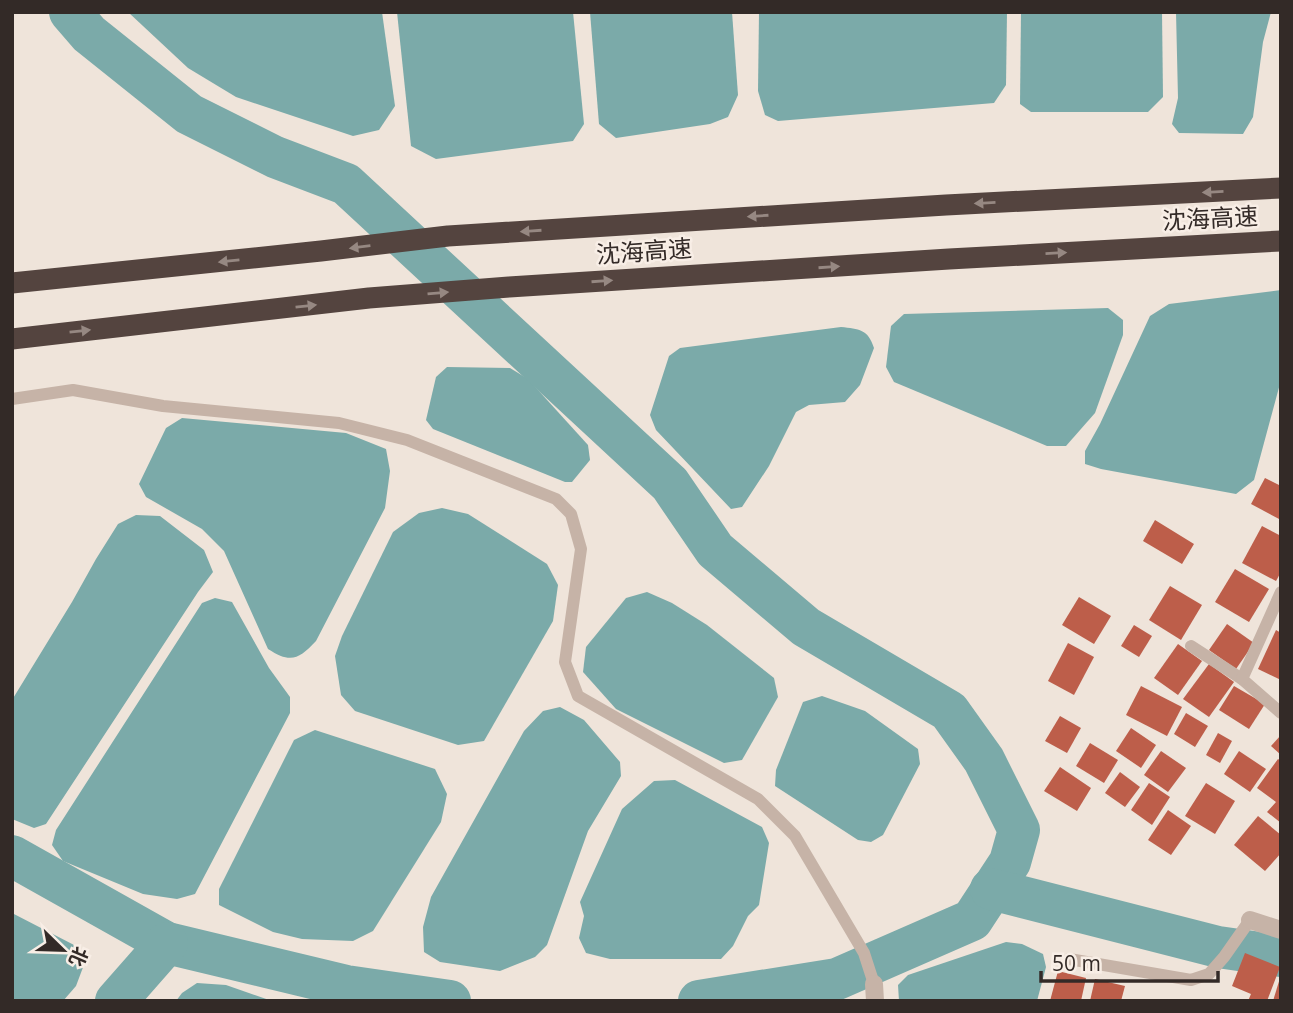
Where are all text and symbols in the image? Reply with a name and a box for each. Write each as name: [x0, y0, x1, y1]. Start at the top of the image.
one-way arrow: [1201, 186, 1223, 197]
one-way arrow: [974, 197, 996, 208]
street label: 沈海高速: [1161, 199, 1259, 236]
one-way arrow: [747, 211, 769, 222]
one-way arrow: [520, 226, 542, 237]
street label: 沈海高速: [595, 231, 693, 270]
one-way arrow: [349, 241, 371, 252]
one-way arrow: [1045, 248, 1067, 259]
one-way arrow: [217, 255, 239, 266]
one-way arrow: [818, 261, 840, 272]
one-way arrow: [591, 275, 613, 286]
one-way arrow: [427, 287, 449, 298]
one-way arrow: [295, 300, 317, 311]
one-way arrow: [69, 325, 91, 336]
north arrow: [28, 915, 98, 985]
scale bar: [1041, 940, 1218, 984]
text: 北: [63, 943, 94, 970]
text: 50 m: [1052, 949, 1101, 977]

